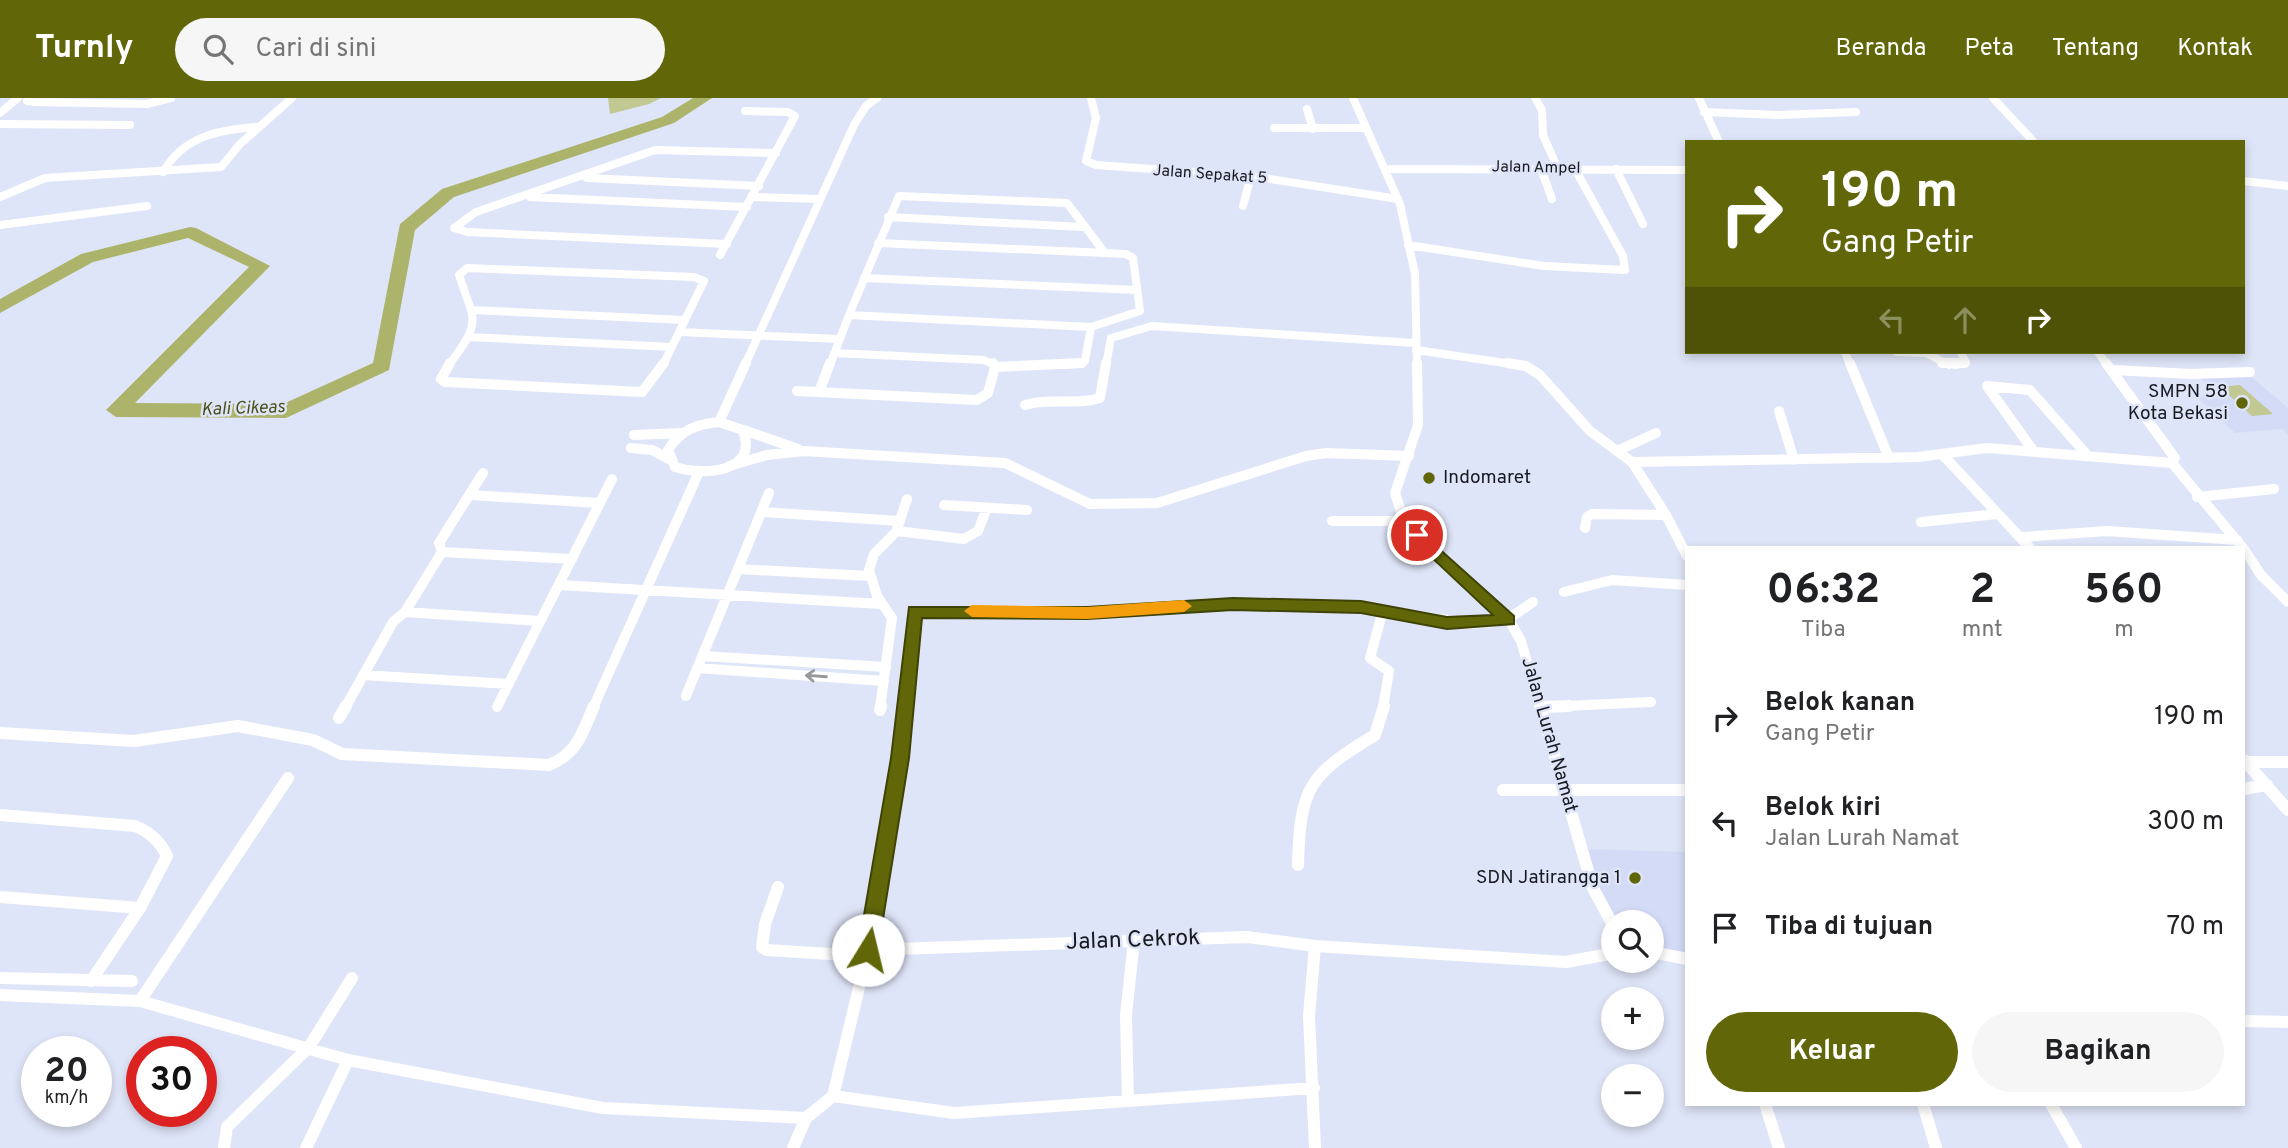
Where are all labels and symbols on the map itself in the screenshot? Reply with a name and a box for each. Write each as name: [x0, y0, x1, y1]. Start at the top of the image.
street label: Jalan Ampel: [1491, 157, 1581, 179]
street label: Jalan Sepakat 5: [1152, 161, 1268, 189]
place label: SMPN 58 Kota Bekasi: [2128, 380, 2228, 426]
marker: SMPN 58 Kota Bekasi: [2234, 395, 2250, 411]
water label: Kali Cikeas: [201, 396, 286, 422]
place label: Indomaret: [1443, 466, 1531, 490]
marker: Indomaret: [1421, 470, 1437, 486]
pin: [1387, 505, 1447, 565]
street label: Jalan Lurah Namat: [1515, 655, 1583, 815]
one-way arrow: [805, 669, 827, 682]
place label: SDN Jatirangga 1: [1476, 866, 1621, 890]
marker: SDN Jatirangga 1: [1627, 870, 1643, 886]
position arrow: [831, 913, 905, 987]
street label: Jalan Cekrok: [1065, 924, 1201, 958]
speed limit sign: 30: [126, 1036, 217, 1127]

